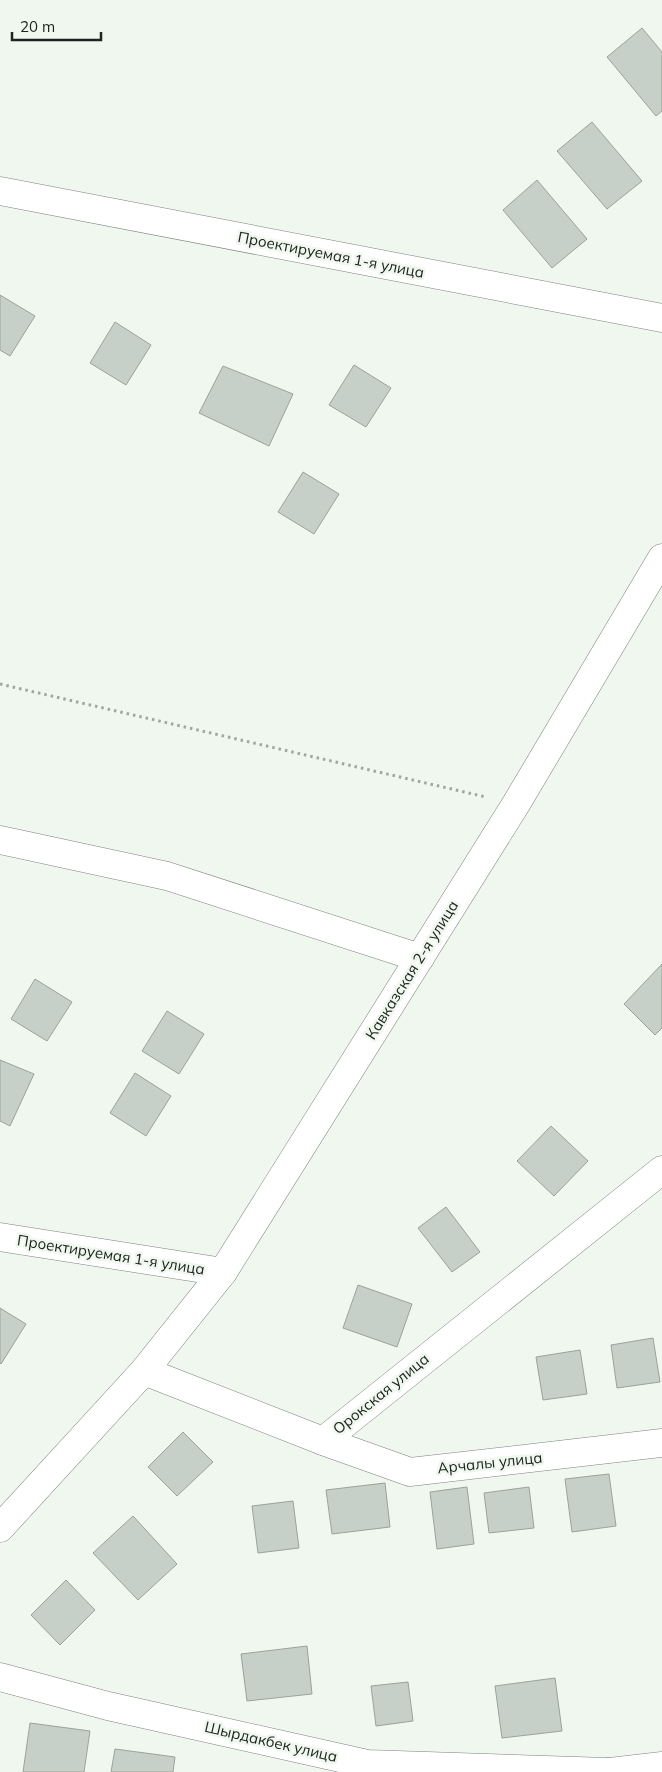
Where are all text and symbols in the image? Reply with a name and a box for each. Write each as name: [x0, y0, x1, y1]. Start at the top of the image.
scale bar: [12, 10, 101, 42]
text: 20 m: [20, 17, 55, 36]
street label: Проектируемая 1-я улица: [236, 227, 426, 282]
street label: Кавказская 2-я улица: [361, 897, 462, 1043]
street label: Проектируемая 1-я улица: [16, 1230, 206, 1279]
street label: Орокская улица: [329, 1349, 433, 1438]
street label: Арчалы улица: [437, 1448, 543, 1477]
street label: Шырдакбек улица: [203, 1717, 339, 1766]

